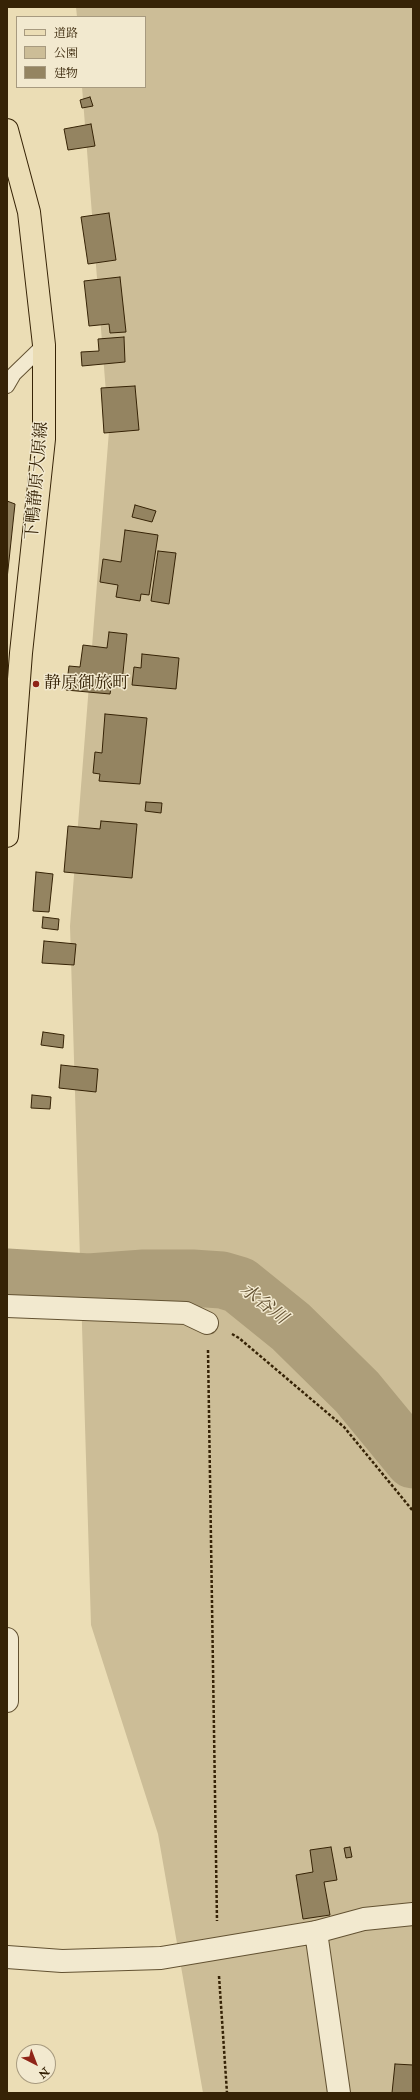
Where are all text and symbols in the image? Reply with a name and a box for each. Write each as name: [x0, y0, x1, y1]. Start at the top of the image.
legend: [16, 16, 146, 88]
text: 道路: [54, 26, 78, 41]
text: 公園: [54, 46, 78, 61]
text: 建物: [54, 66, 78, 81]
street label: 下鴨静原大原線: [23, 421, 53, 541]
place label: 静原御旅町: [44, 674, 129, 694]
marker: 静原御旅町: [31, 679, 41, 689]
water label: 水谷川: [235, 1280, 291, 1330]
north arrow: [16, 2044, 56, 2084]
text: N: [36, 2064, 52, 2081]

